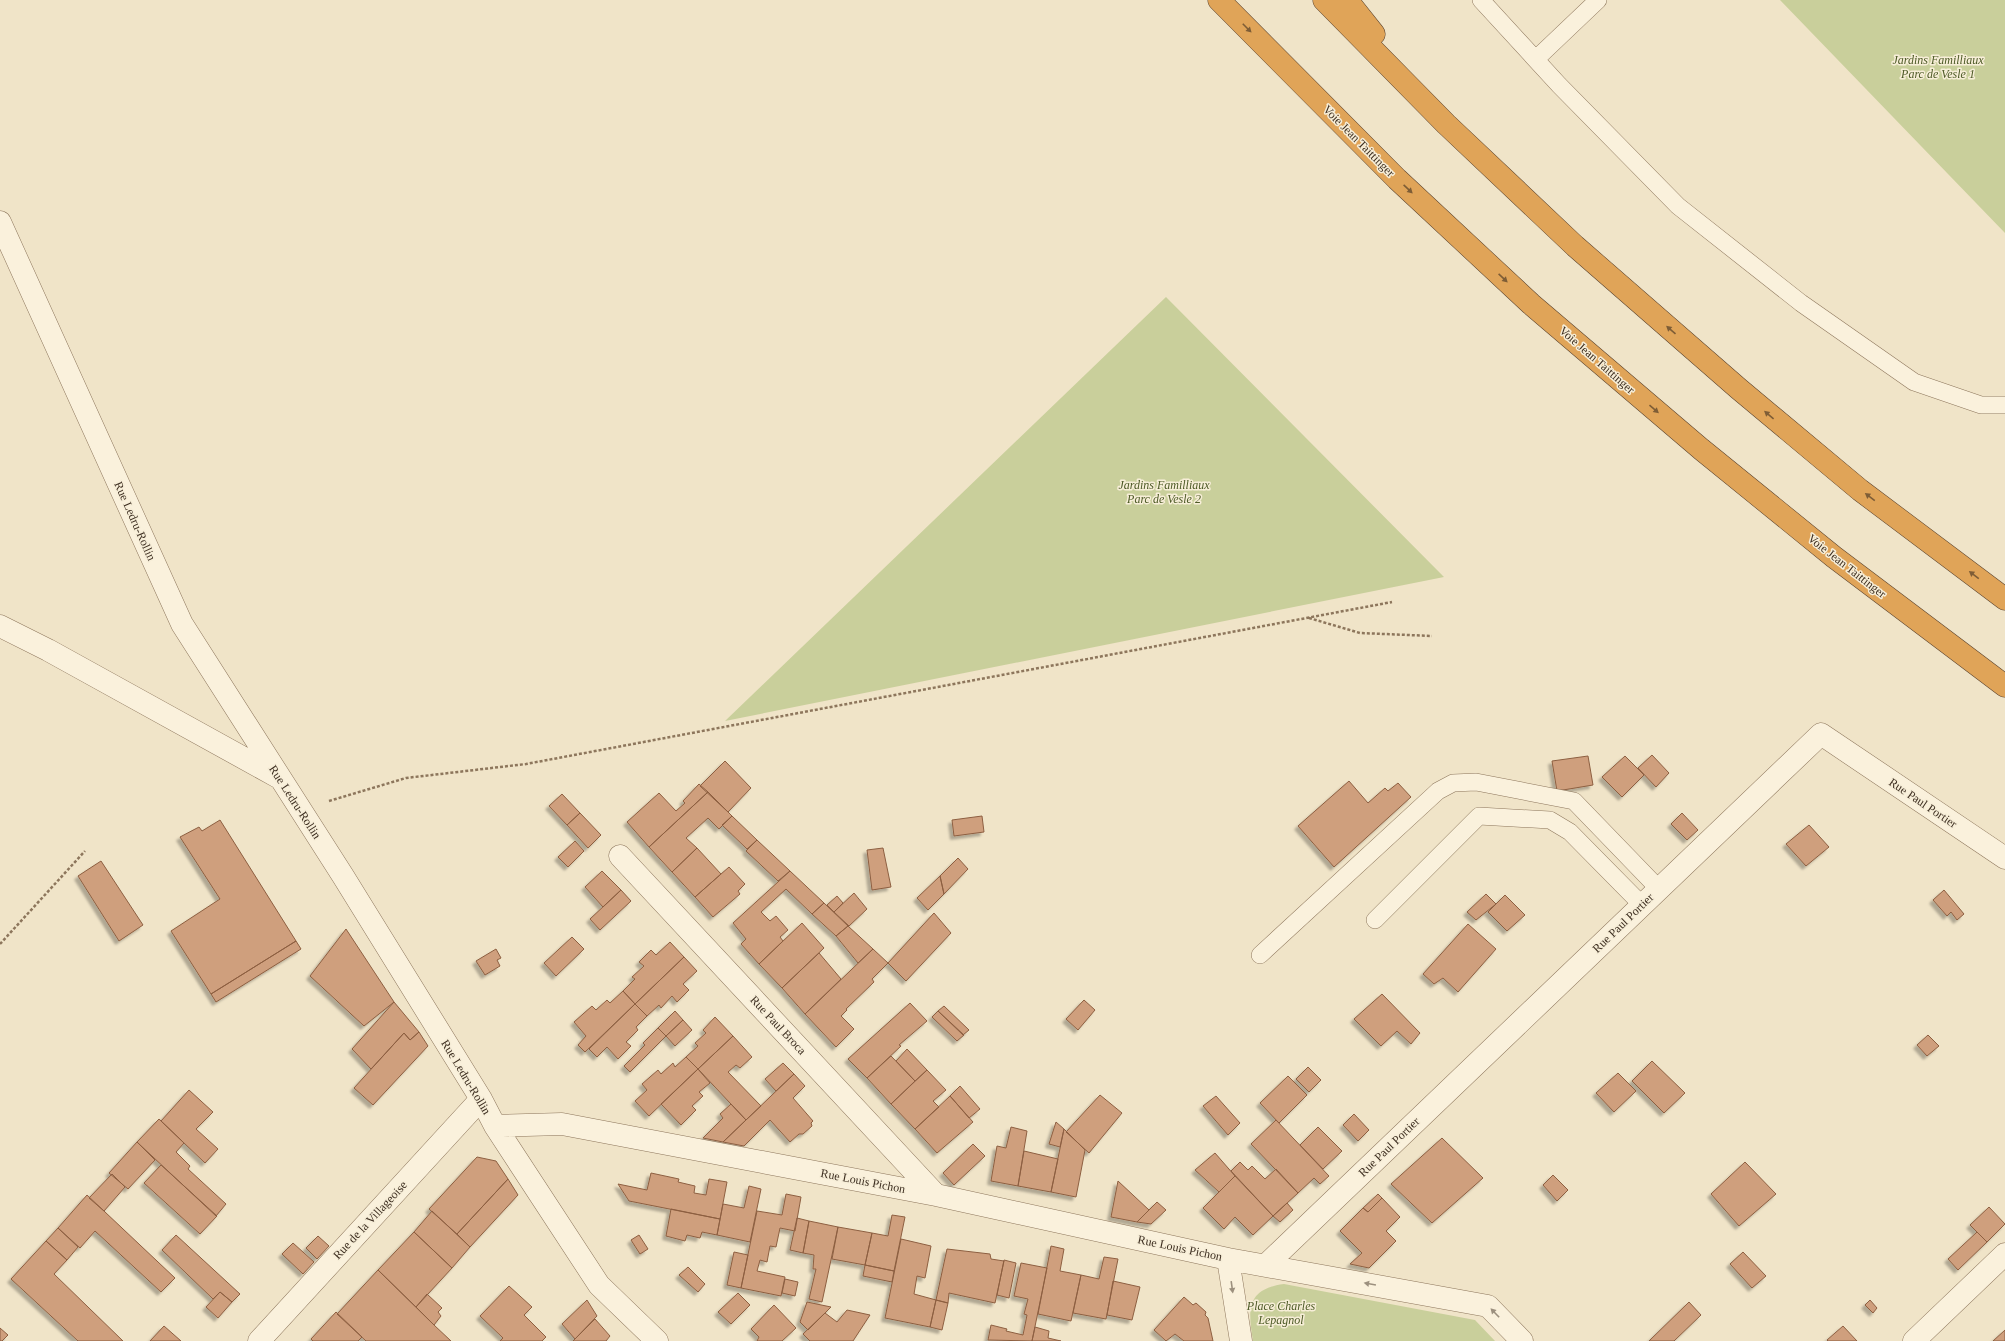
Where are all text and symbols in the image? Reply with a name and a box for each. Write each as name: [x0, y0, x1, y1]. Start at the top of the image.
one-way arrow: [1242, 23, 1252, 33]
park label: Jardins Familliaux Parc de Vesle 1: [1892, 53, 1984, 81]
street label: Voie Jean Taittinger: [1320, 102, 1398, 180]
one-way arrow: [1403, 184, 1413, 194]
one-way arrow: [1498, 273, 1508, 282]
street label: Voie Jean Taittinger: [1556, 323, 1638, 397]
one-way arrow: [1666, 325, 1676, 334]
one-way arrow: [1648, 405, 1659, 414]
one-way arrow: [1764, 410, 1775, 419]
park label: Jardins Familliaux Parc de Vesle 2: [1118, 478, 1210, 506]
street label: Rue Ledru-Rollin: [111, 479, 159, 563]
one-way arrow: [1865, 493, 1875, 501]
street label: Voie Jean Taittinger: [1805, 531, 1889, 601]
one-way arrow: [1968, 571, 1979, 579]
street label: Rue Ledru-Rollin: [266, 763, 324, 841]
street label: Rue Paul Portier: [1886, 775, 1960, 831]
street label: Rue Paul Portier: [1590, 890, 1656, 956]
street label: Rue Paul Broca: [747, 993, 809, 1058]
street label: Rue Ledru-Rollin: [438, 1037, 494, 1117]
street label: Rue Paul Portier: [1356, 1114, 1422, 1180]
street label: Rue Louis Pichon: [819, 1166, 907, 1196]
street label: Rue de la Villageoise: [330, 1178, 410, 1262]
street label: Rue Louis Pichon: [1136, 1232, 1224, 1264]
one-way arrow: [1230, 1281, 1236, 1293]
one-way arrow: [1364, 1281, 1376, 1287]
park label: Place Charles Lepagnol: [1246, 1299, 1315, 1327]
one-way arrow: [1490, 1308, 1500, 1318]

